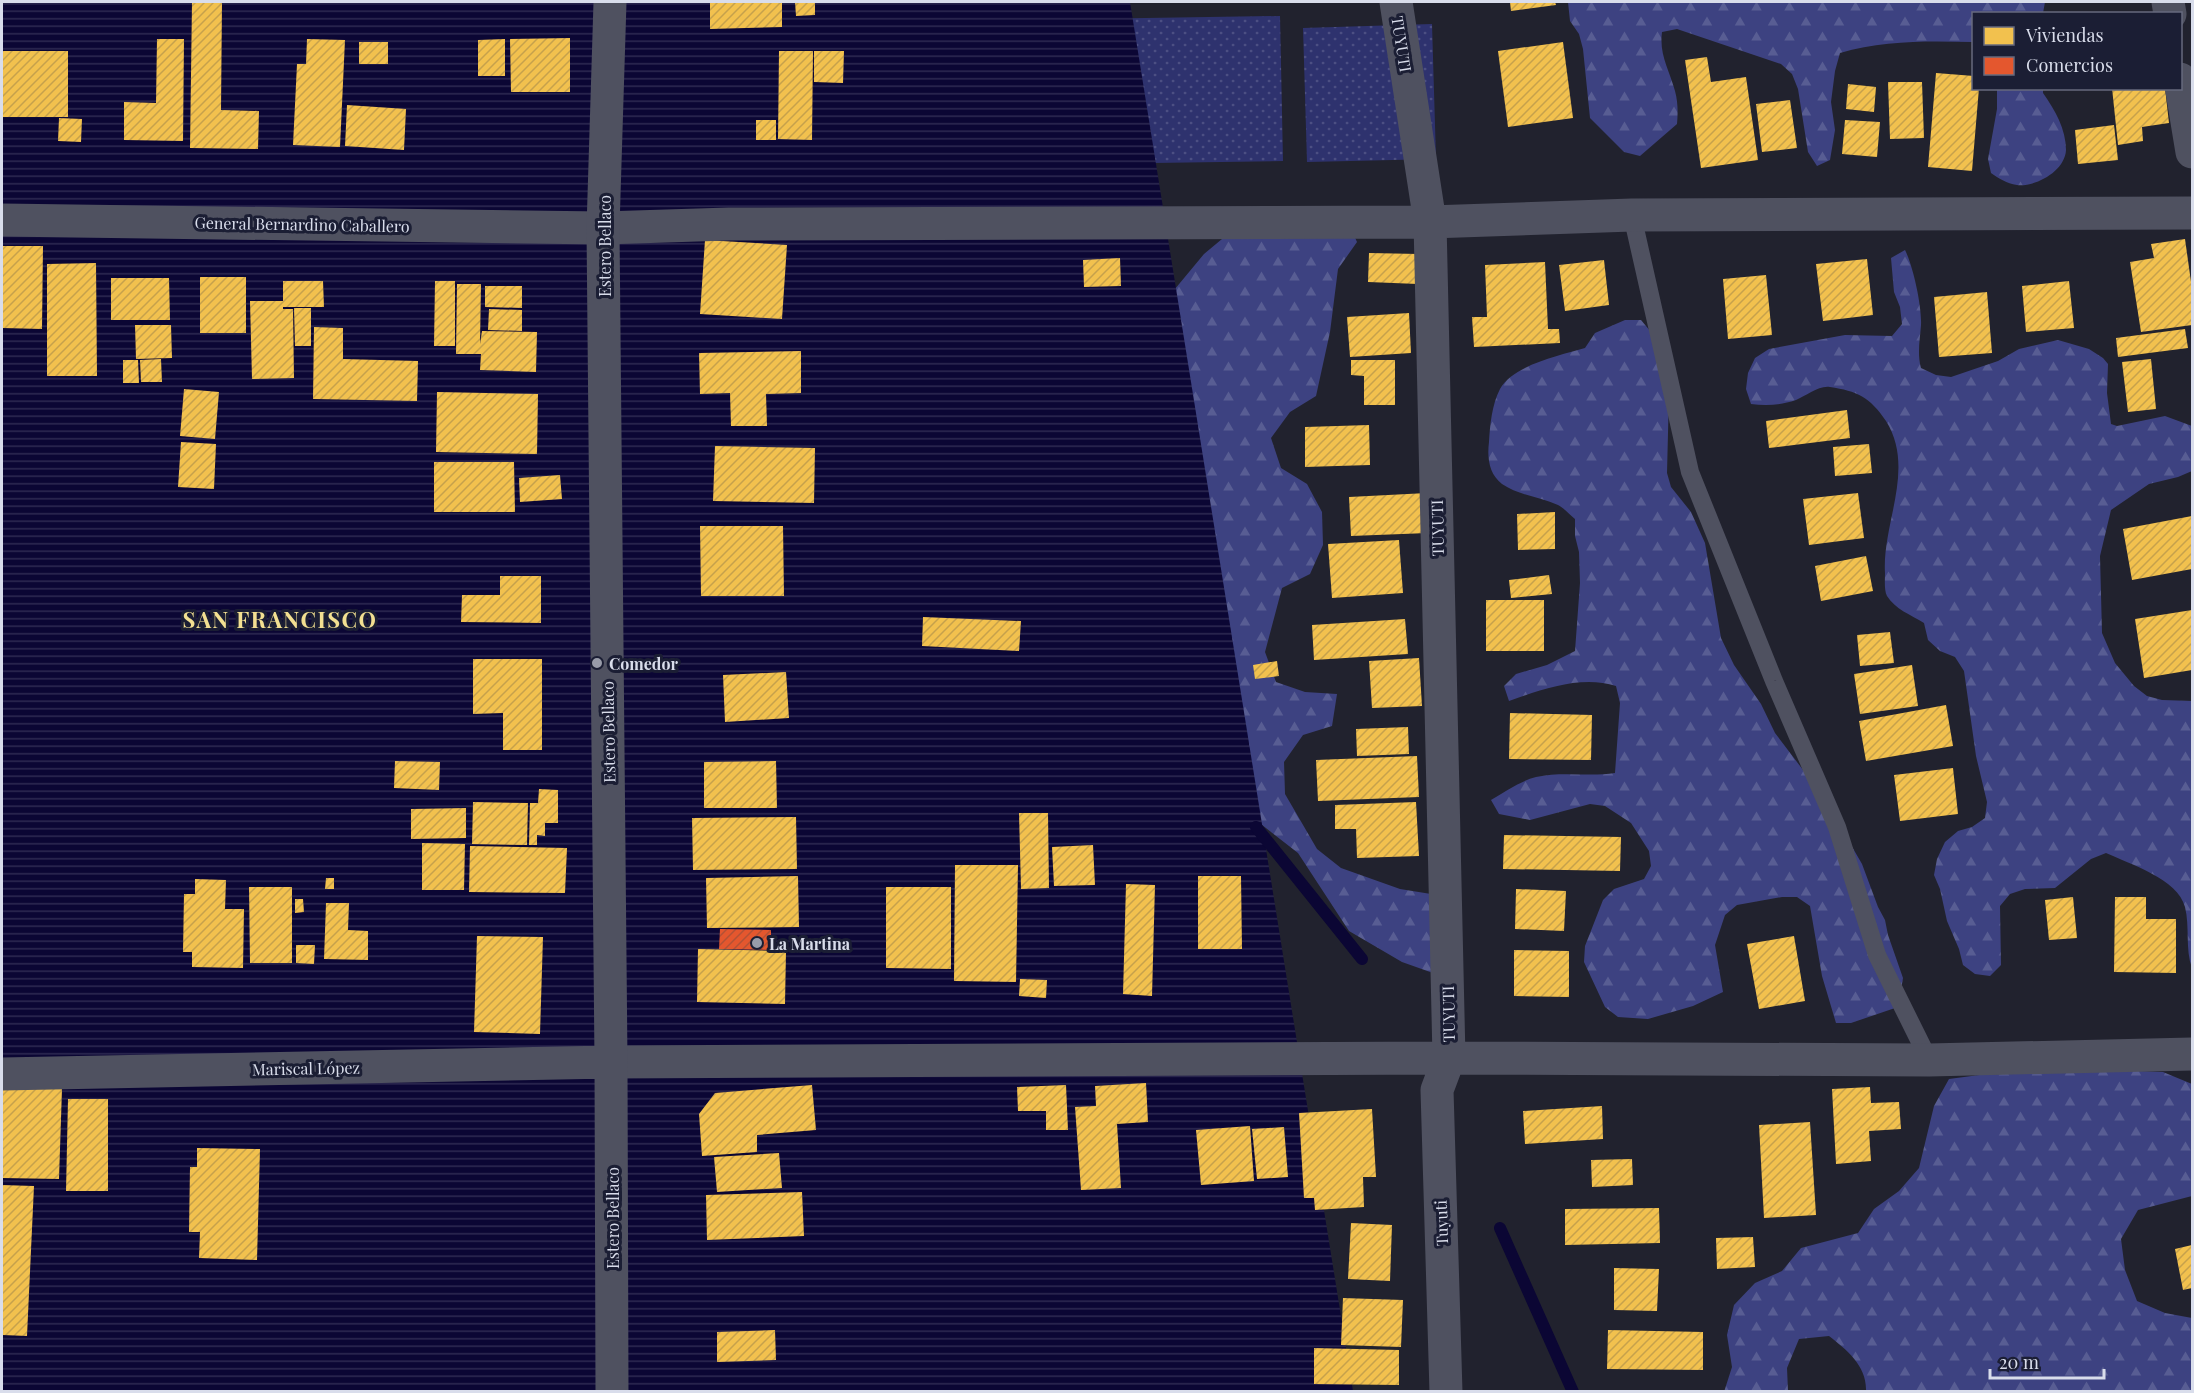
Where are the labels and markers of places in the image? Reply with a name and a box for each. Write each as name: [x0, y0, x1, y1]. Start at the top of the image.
place label: Comedor: [609, 653, 678, 674]
marker: Comedor: [590, 656, 604, 670]
place label: La Martina: [769, 933, 851, 954]
marker: La Martina: [750, 936, 764, 950]

